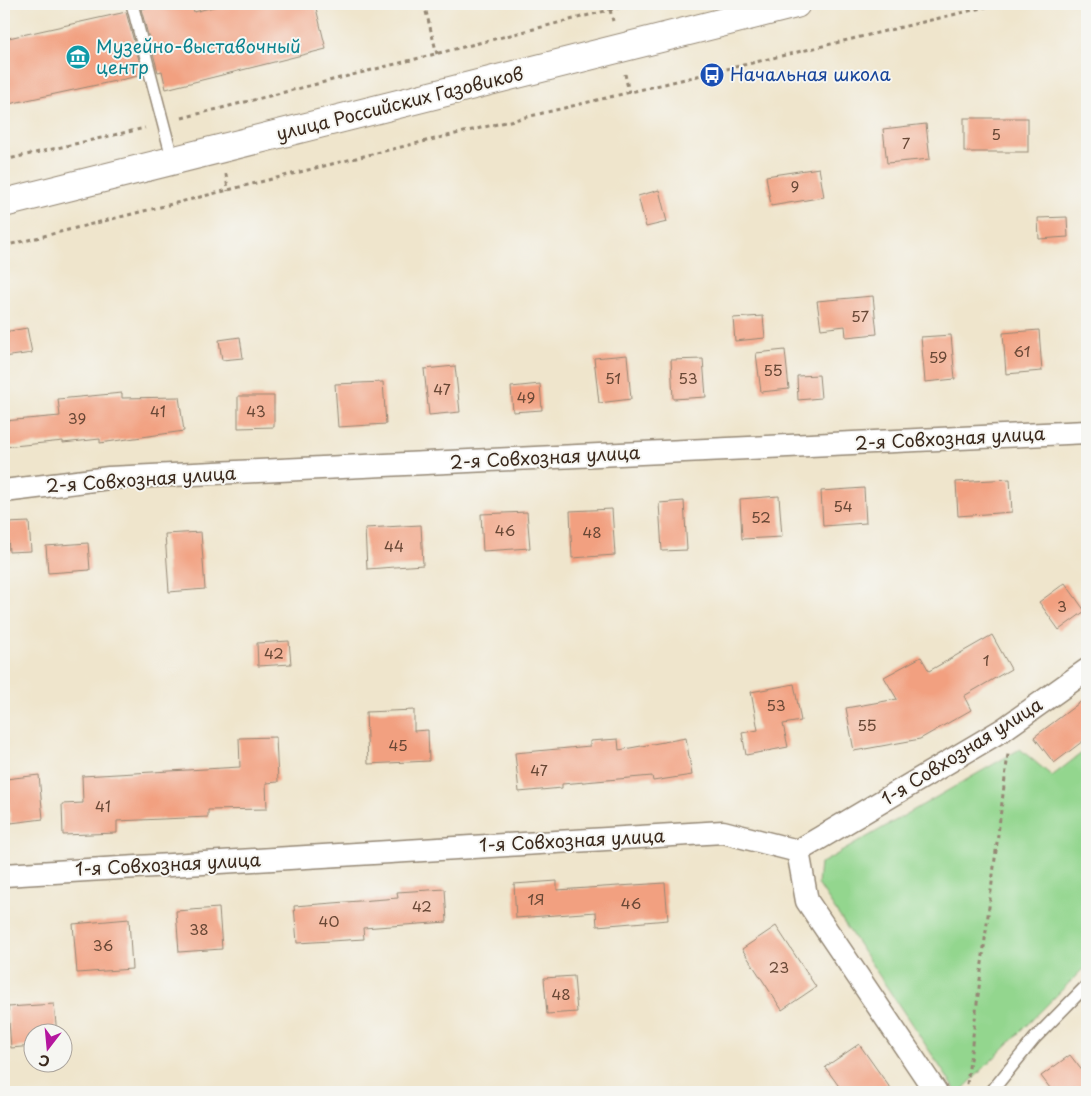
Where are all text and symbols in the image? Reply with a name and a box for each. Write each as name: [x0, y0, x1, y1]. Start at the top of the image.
place label: Музейно-выставочный центр: [96, 32, 301, 80]
museum icon: Музейно-выставочный центр: [65, 44, 91, 70]
street label: улица Российских Газовиков: [273, 59, 526, 146]
place label: Начальная школа: [730, 60, 891, 87]
bus stop icon: Начальная школа: [699, 62, 725, 88]
house number: 5: [991, 122, 1001, 145]
house number: 7: [902, 131, 911, 154]
house number: 9: [791, 174, 799, 197]
house number: 57: [851, 304, 869, 327]
house number: 61: [1014, 339, 1030, 362]
house number: 59: [929, 345, 947, 368]
house number: 55: [763, 358, 783, 381]
house number: 51: [605, 366, 621, 389]
house number: 53: [678, 366, 698, 389]
house number: 47: [433, 377, 451, 400]
house number: 49: [517, 385, 535, 408]
house number: 41: [150, 399, 166, 422]
house number: 43: [246, 399, 266, 422]
house number: 39: [68, 406, 86, 429]
street label: 2-я Совхозная улица: [854, 419, 1046, 456]
street label: 2-я Совхозная улица: [449, 438, 641, 475]
street label: 2-я Совхозная улица: [45, 458, 237, 499]
house number: 54: [833, 494, 853, 517]
house number: 52: [751, 505, 771, 528]
house number: 46: [495, 518, 515, 541]
house number: 48: [582, 520, 602, 543]
house number: 44: [384, 534, 404, 557]
house number: 3: [1057, 594, 1067, 617]
house number: 42: [264, 641, 284, 664]
house number: 1: [983, 648, 989, 671]
street label: 1-я Совхозная улица: [875, 690, 1048, 811]
house number: 53: [766, 693, 786, 716]
house number: 55: [857, 713, 877, 736]
house number: 45: [388, 733, 408, 756]
house number: 47: [530, 758, 548, 781]
house number: 41: [95, 794, 111, 817]
street label: 1-я Совхозная улица: [478, 821, 666, 858]
street label: 1-я Совхозная улица: [74, 845, 262, 882]
house number: 1Я: [527, 887, 545, 910]
house number: 46: [621, 891, 641, 914]
house number: 42: [412, 894, 432, 917]
house number: 40: [319, 909, 339, 932]
house number: 38: [189, 917, 209, 940]
house number: 36: [93, 933, 113, 956]
house number: 23: [769, 955, 789, 978]
house number: 48: [551, 982, 571, 1005]
north arrow: [22, 1024, 72, 1074]
text: С: [36, 1049, 52, 1073]

